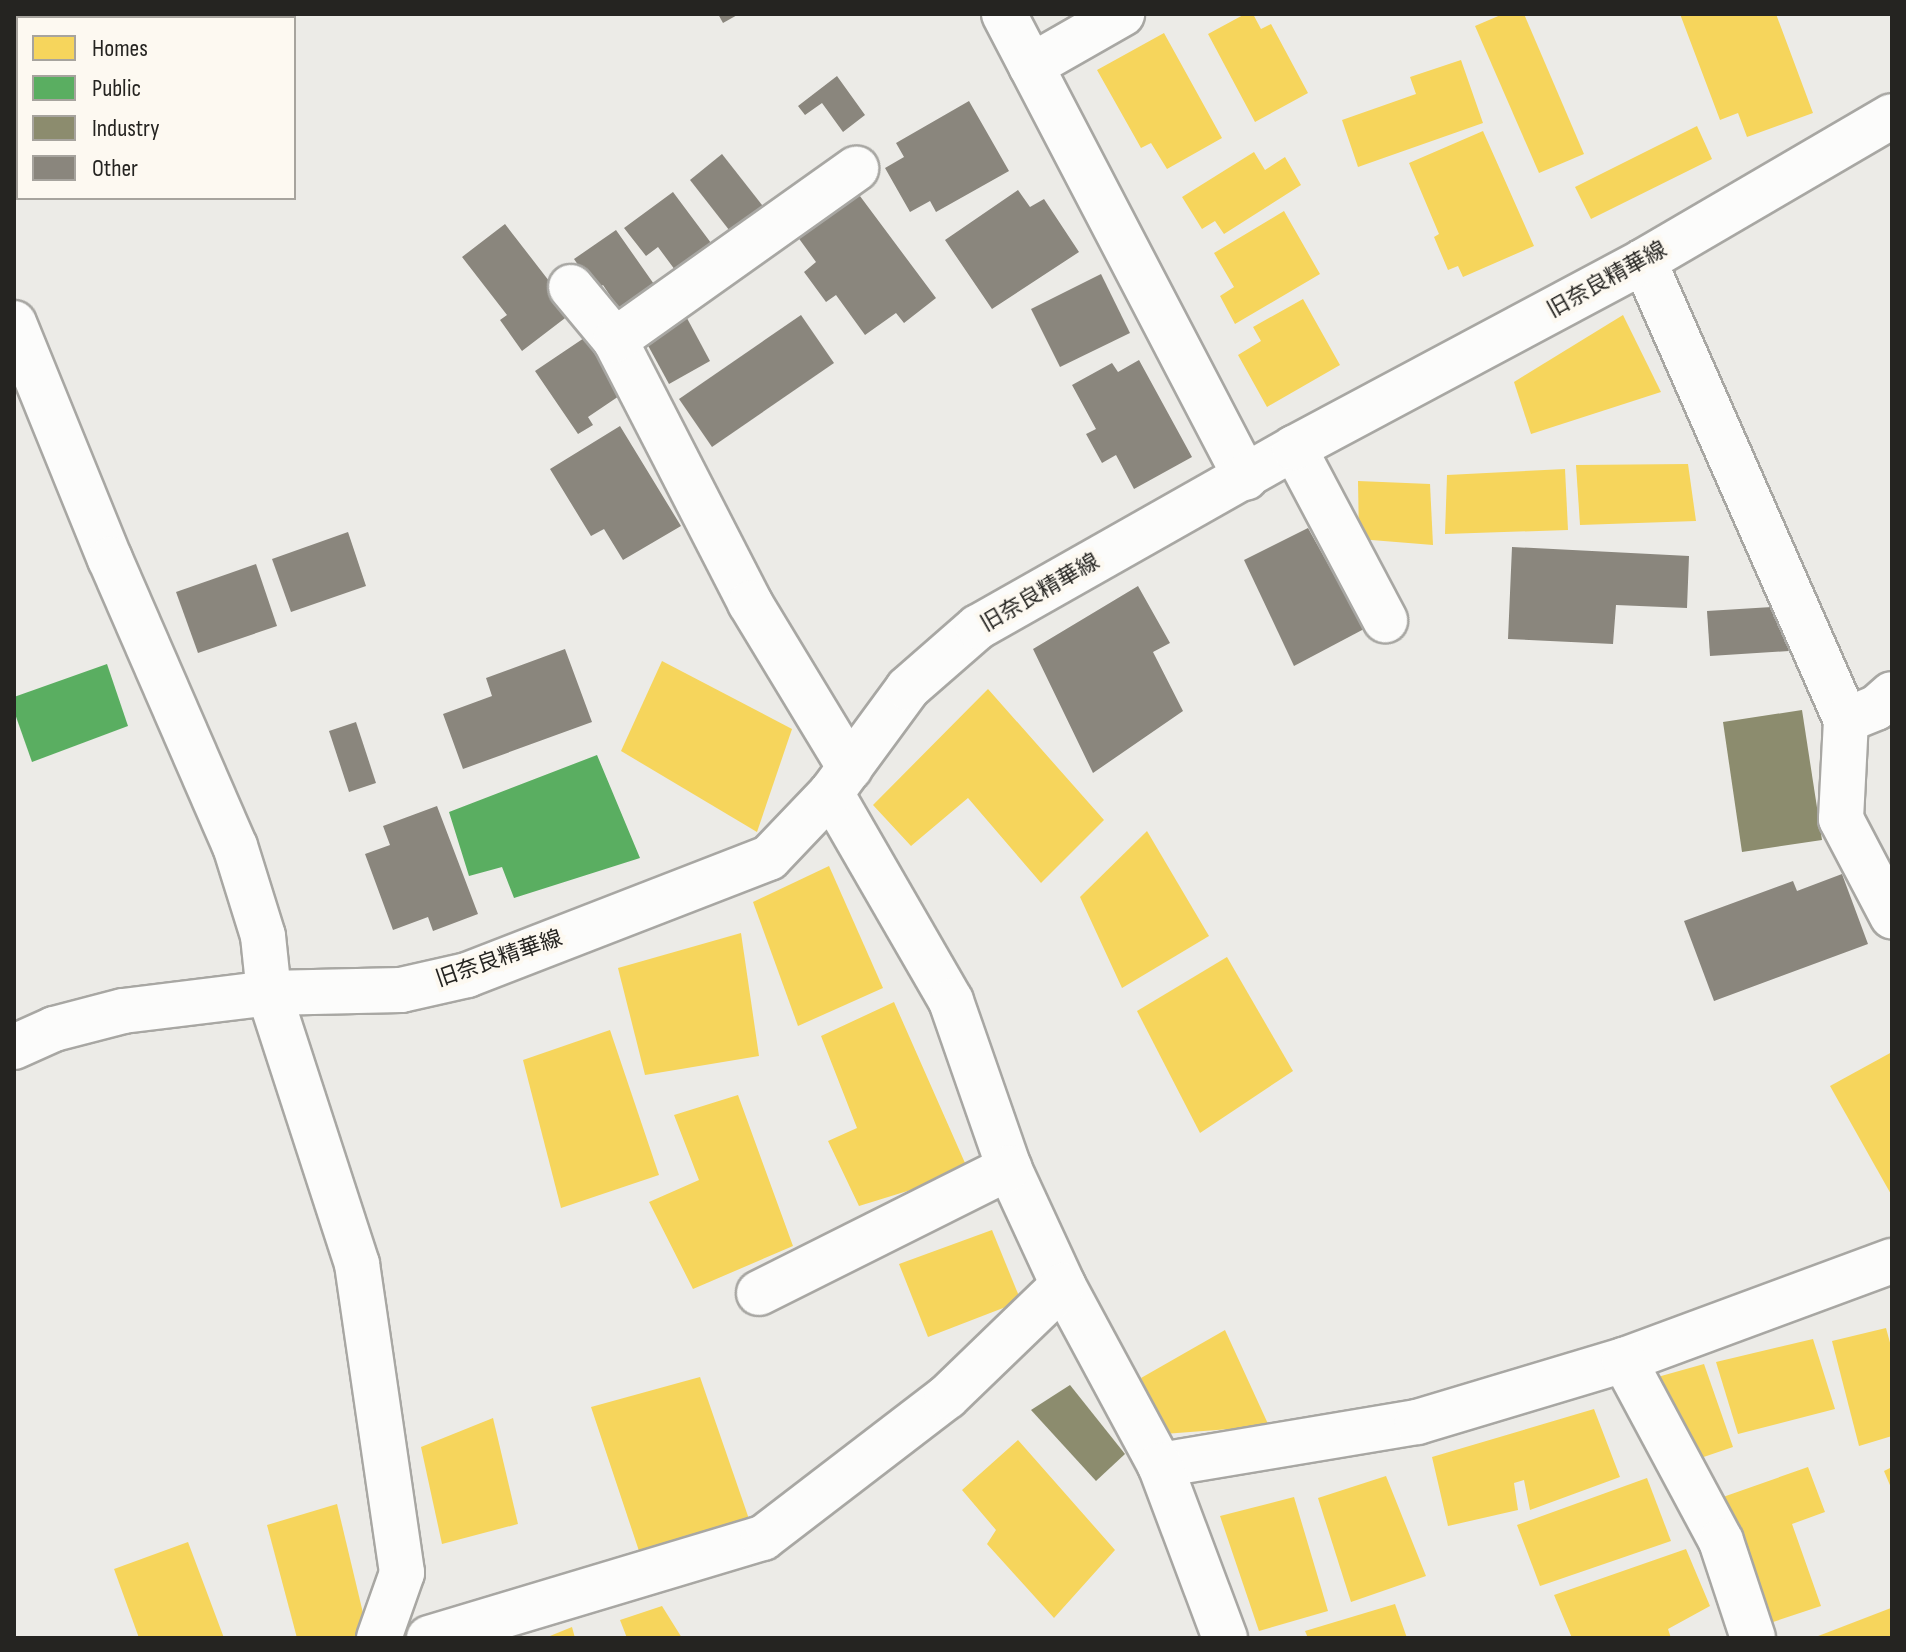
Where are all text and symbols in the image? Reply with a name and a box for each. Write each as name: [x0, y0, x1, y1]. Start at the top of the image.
legend: [16, 16, 296, 200]
text: Homes: [92, 34, 148, 63]
text: Public: [92, 74, 141, 103]
text: Industry: [92, 114, 159, 143]
text: Other: [92, 154, 138, 183]
street label: 旧奈良精華線: [1543, 236, 1671, 324]
street label: 旧奈良精華線: [976, 549, 1104, 637]
street label: 旧奈良精華線: [432, 925, 566, 993]

